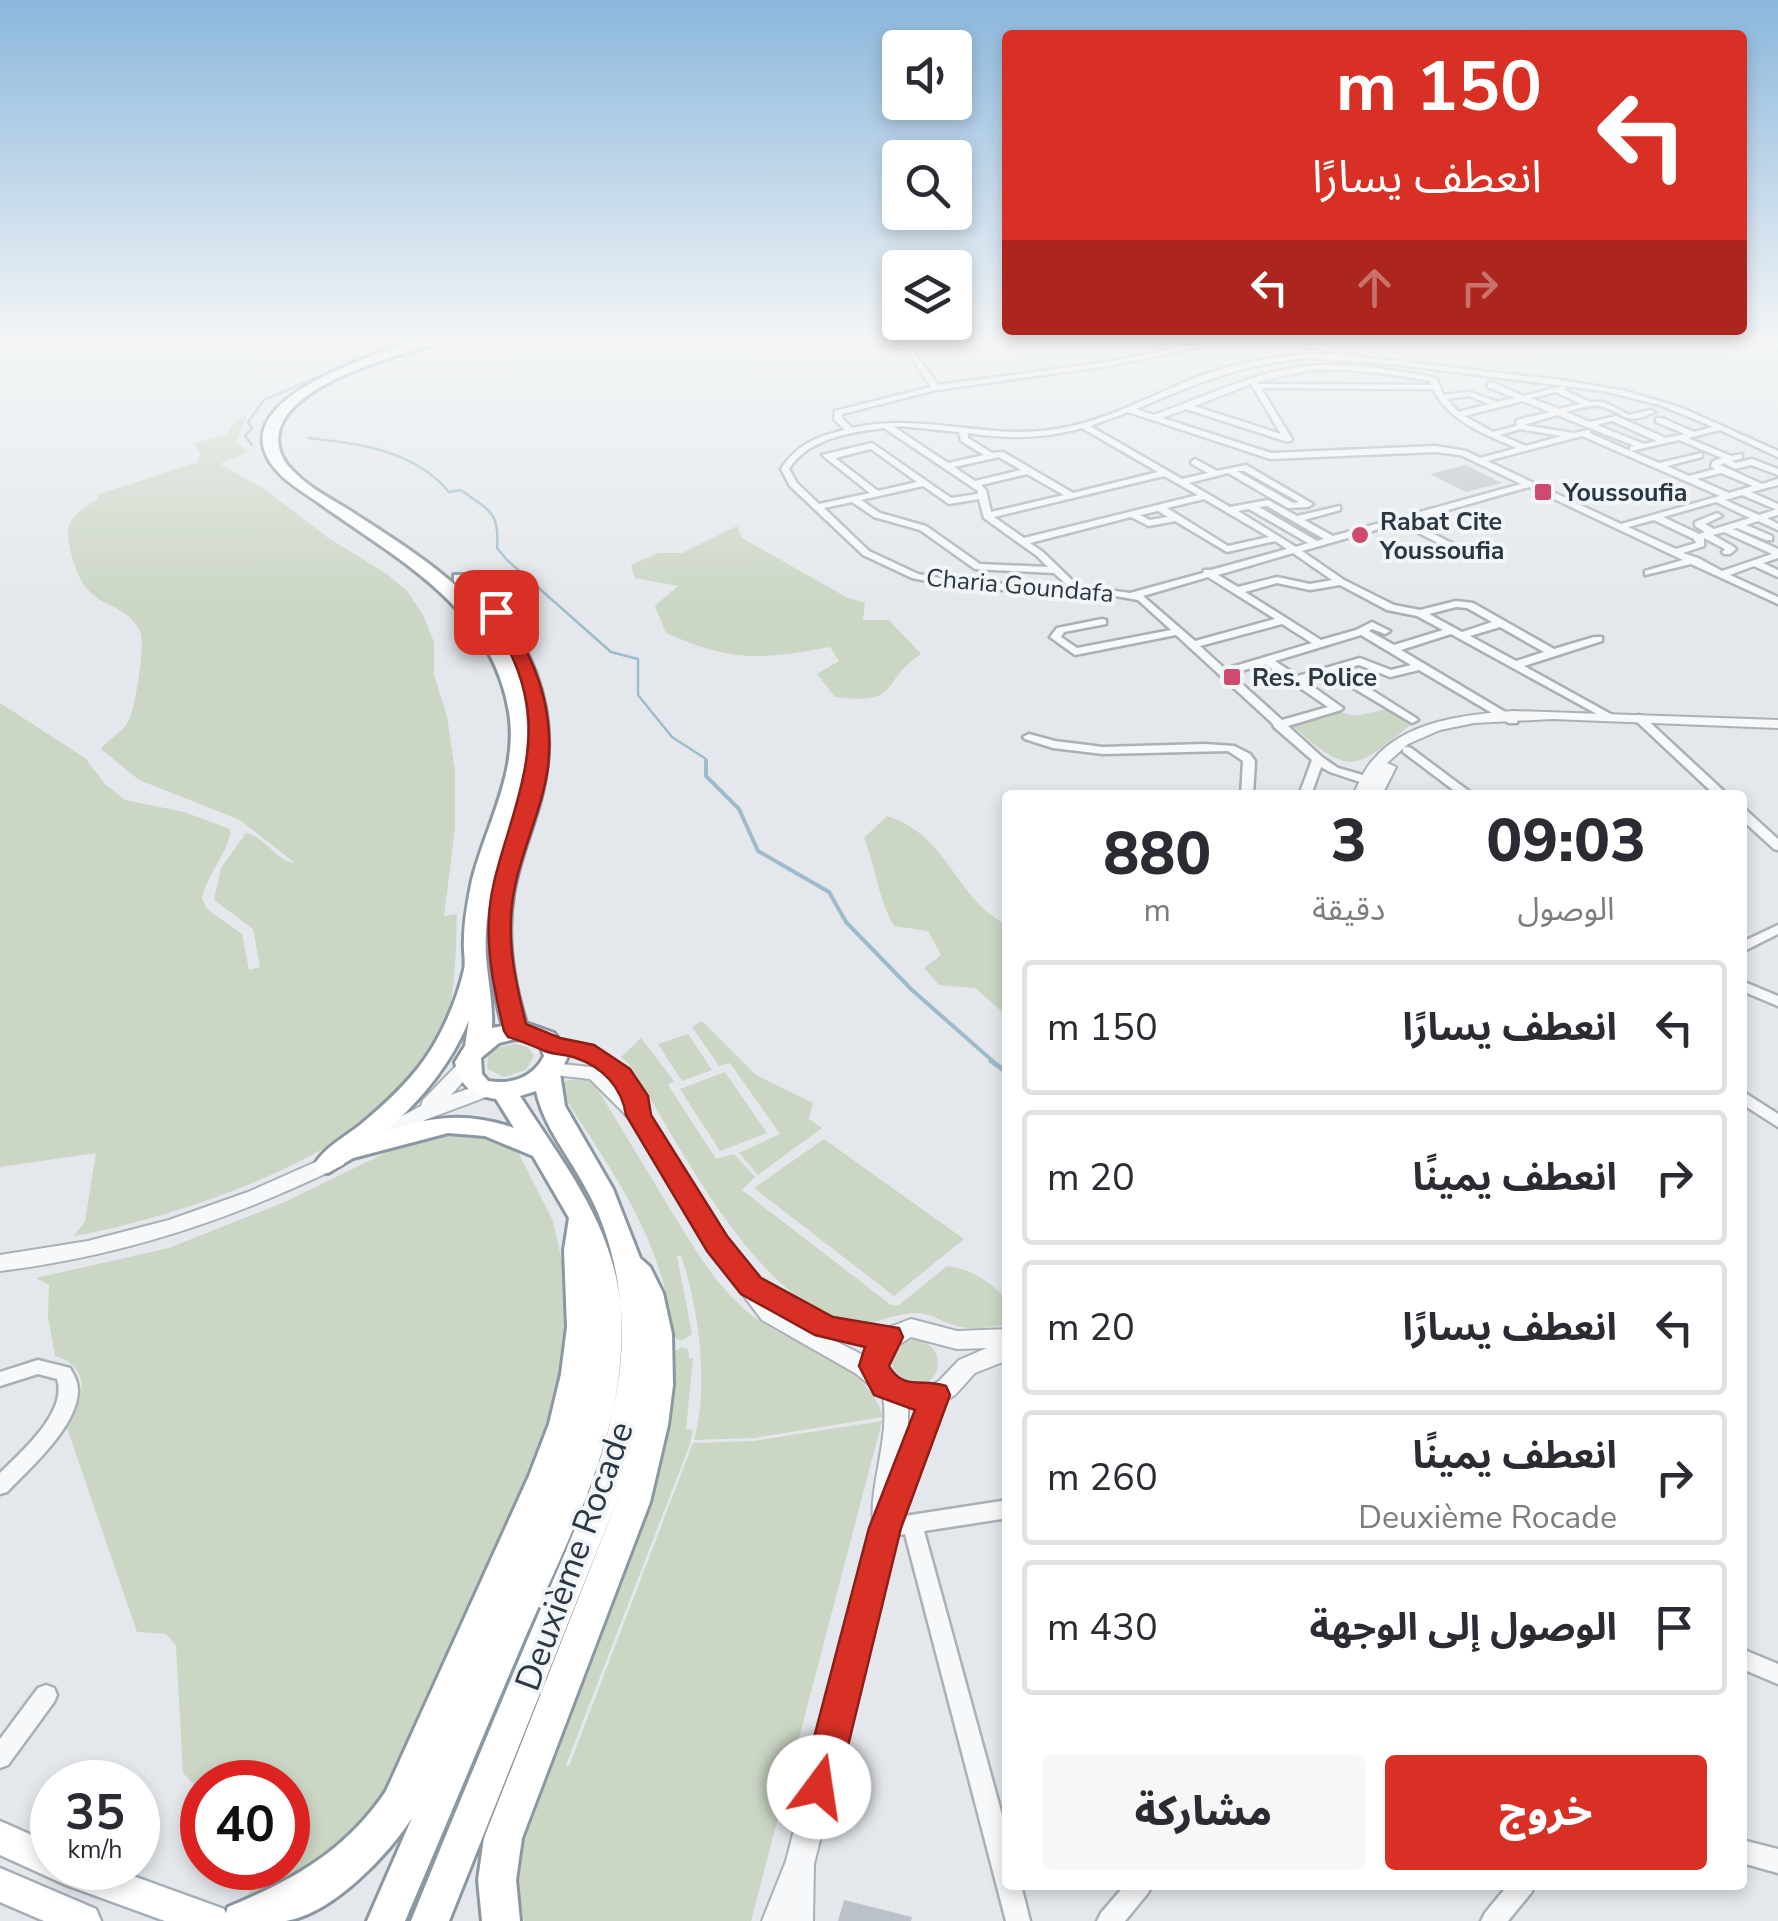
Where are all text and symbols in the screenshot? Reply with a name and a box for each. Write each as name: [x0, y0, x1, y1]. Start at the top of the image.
map controls: [882, 30, 972, 340]
button: sound: [882, 30, 972, 120]
text: 150 m: [1336, 39, 1542, 135]
icon: left: [1577, 70, 1707, 200]
button: search: [882, 140, 972, 230]
text: انعطف يسارًا: [1312, 147, 1542, 208]
button: layers: [882, 250, 972, 340]
icon: left: [1242, 260, 1297, 315]
icon: ahead: [1347, 260, 1402, 315]
icon: right: [1452, 260, 1507, 315]
place label: Youssoufia: [1562, 476, 1687, 510]
marker: Youssoufia: [1532, 481, 1554, 503]
place label: Rabat Cite Youssoufia: [1379, 505, 1504, 568]
marker: Rabat Cite Youssoufia: [1349, 524, 1371, 546]
street label: Charia Goundafa: [925, 561, 1115, 611]
pin: [454, 570, 539, 655]
icon: arrive: [469, 585, 524, 640]
place label: Res. Police: [1252, 661, 1377, 695]
marker: Res. Police: [1221, 666, 1243, 688]
text: 3: [1331, 800, 1367, 882]
text: 09:03: [1486, 800, 1646, 882]
text: 880: [1103, 813, 1211, 895]
text: دقيقة: [1312, 888, 1385, 931]
text: الوصول: [1517, 888, 1615, 931]
text: m: [1143, 889, 1171, 932]
icon: left: [1647, 1000, 1702, 1055]
text: 150 m: [1047, 1002, 1158, 1053]
text: انعطف يسارًا: [1403, 1002, 1617, 1053]
icon: right: [1647, 1150, 1702, 1205]
text: 20 m: [1047, 1152, 1135, 1203]
text: انعطف يمينًا: [1412, 1152, 1617, 1203]
icon: left: [1647, 1300, 1702, 1355]
text: 20 m: [1047, 1302, 1135, 1353]
text: انعطف يسارًا: [1403, 1302, 1617, 1353]
street label: Deuxième Rocade: [504, 1415, 645, 1697]
text: انعطف يمينًا: [1412, 1430, 1617, 1481]
icon: right: [1647, 1450, 1702, 1505]
text: 260 m: [1047, 1452, 1158, 1503]
text: Deuxième Rocade: [1358, 1496, 1617, 1539]
icon: arrive: [1647, 1600, 1702, 1655]
text: 430 m: [1047, 1602, 1158, 1653]
text: الوصول إلى الوجهة: [1310, 1602, 1617, 1653]
position arrow: [767, 1735, 871, 1839]
button: مشاركة: [1042, 1755, 1365, 1870]
button: خروج: [1385, 1755, 1707, 1870]
speed limit sign: 40: [180, 1760, 310, 1890]
text: 35: [65, 1778, 125, 1847]
text: km/h: [67, 1833, 123, 1867]

